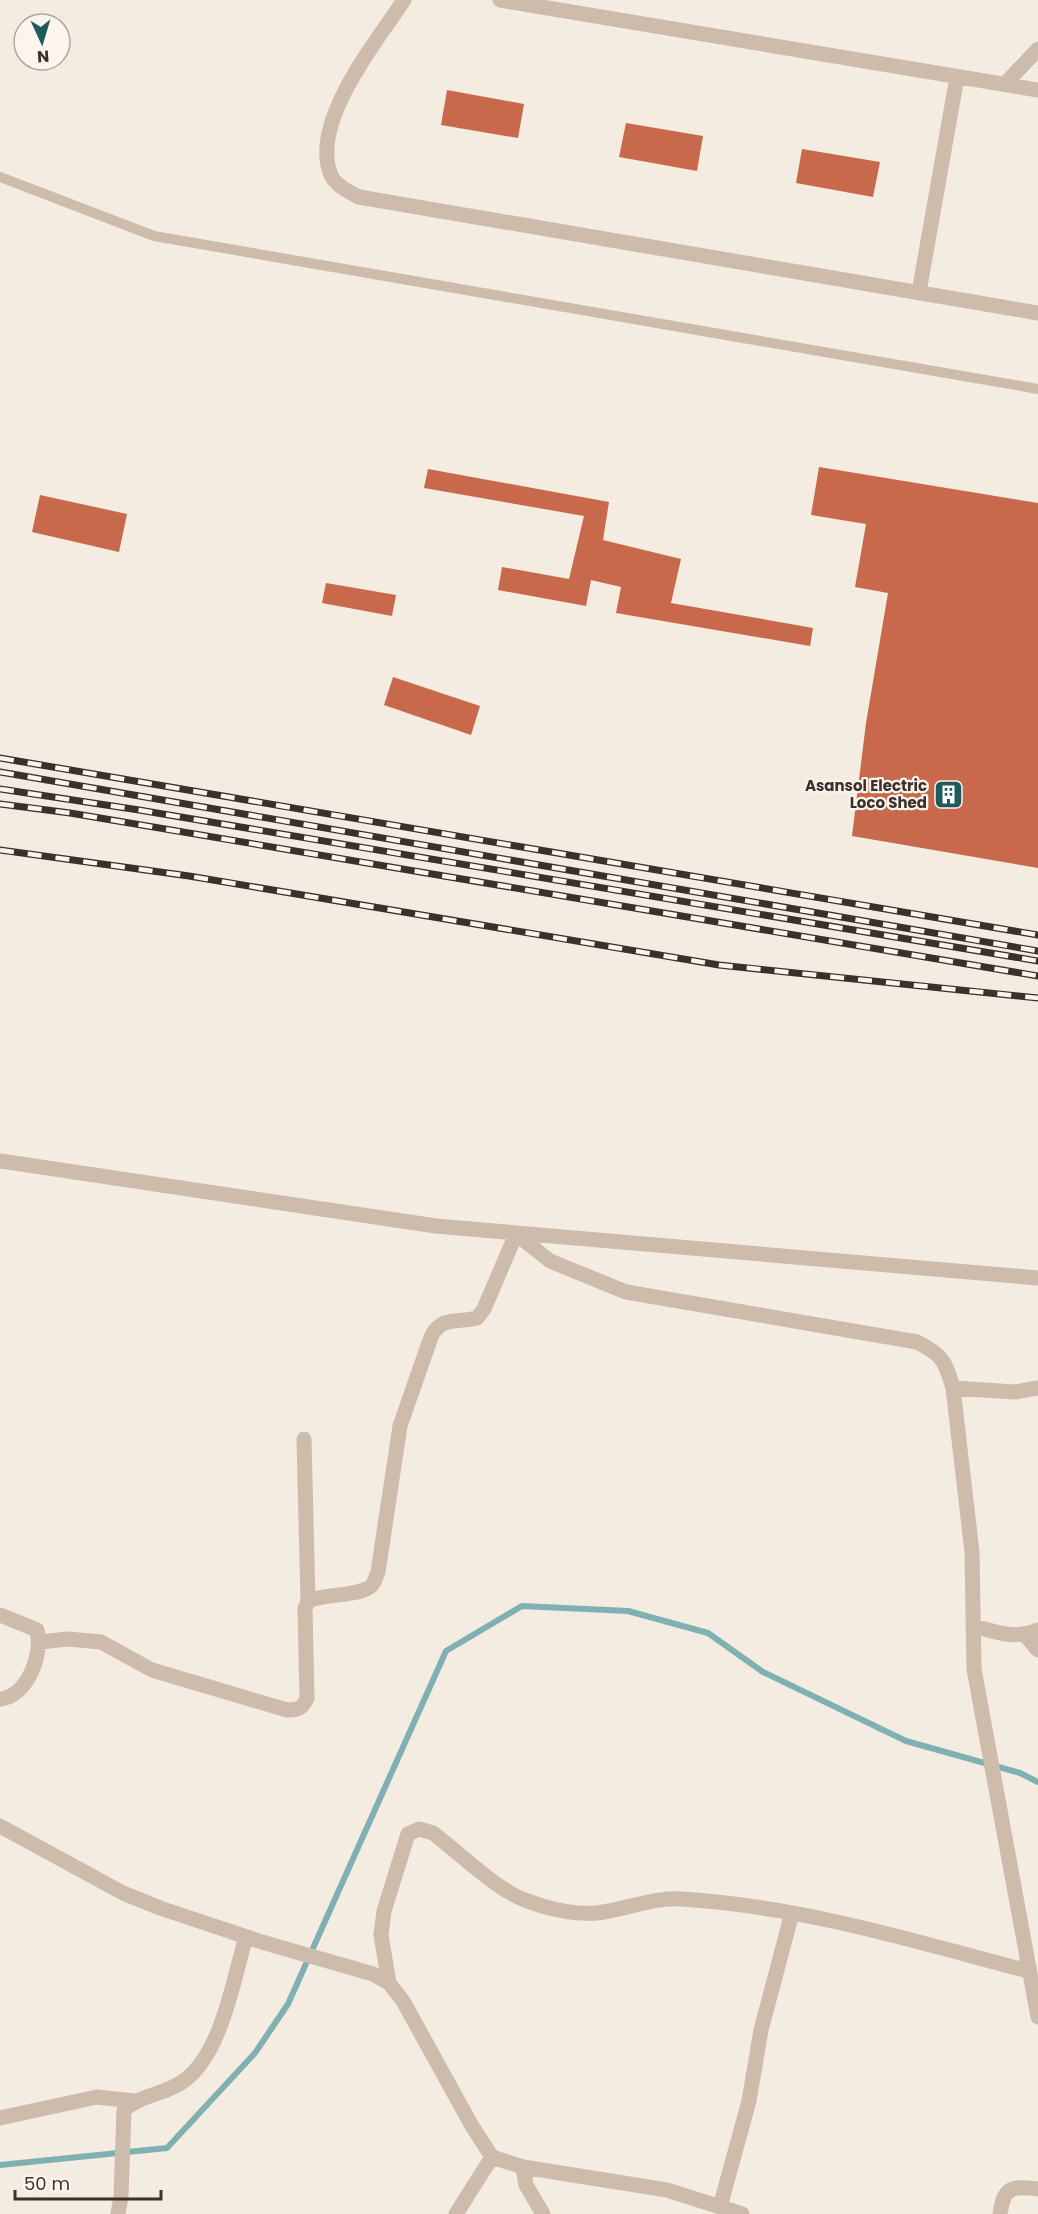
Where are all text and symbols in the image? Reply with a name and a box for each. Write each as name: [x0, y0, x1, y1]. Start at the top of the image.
north arrow: [12, 12, 72, 72]
text: N: [36, 45, 50, 68]
place label: Asansol Electric Loco Shed: [805, 775, 927, 813]
building icon: Asansol Electric Loco Shed: [932, 778, 964, 810]
scale bar: [15, 2163, 160, 2201]
text: 50 m: [24, 2171, 70, 2196]

